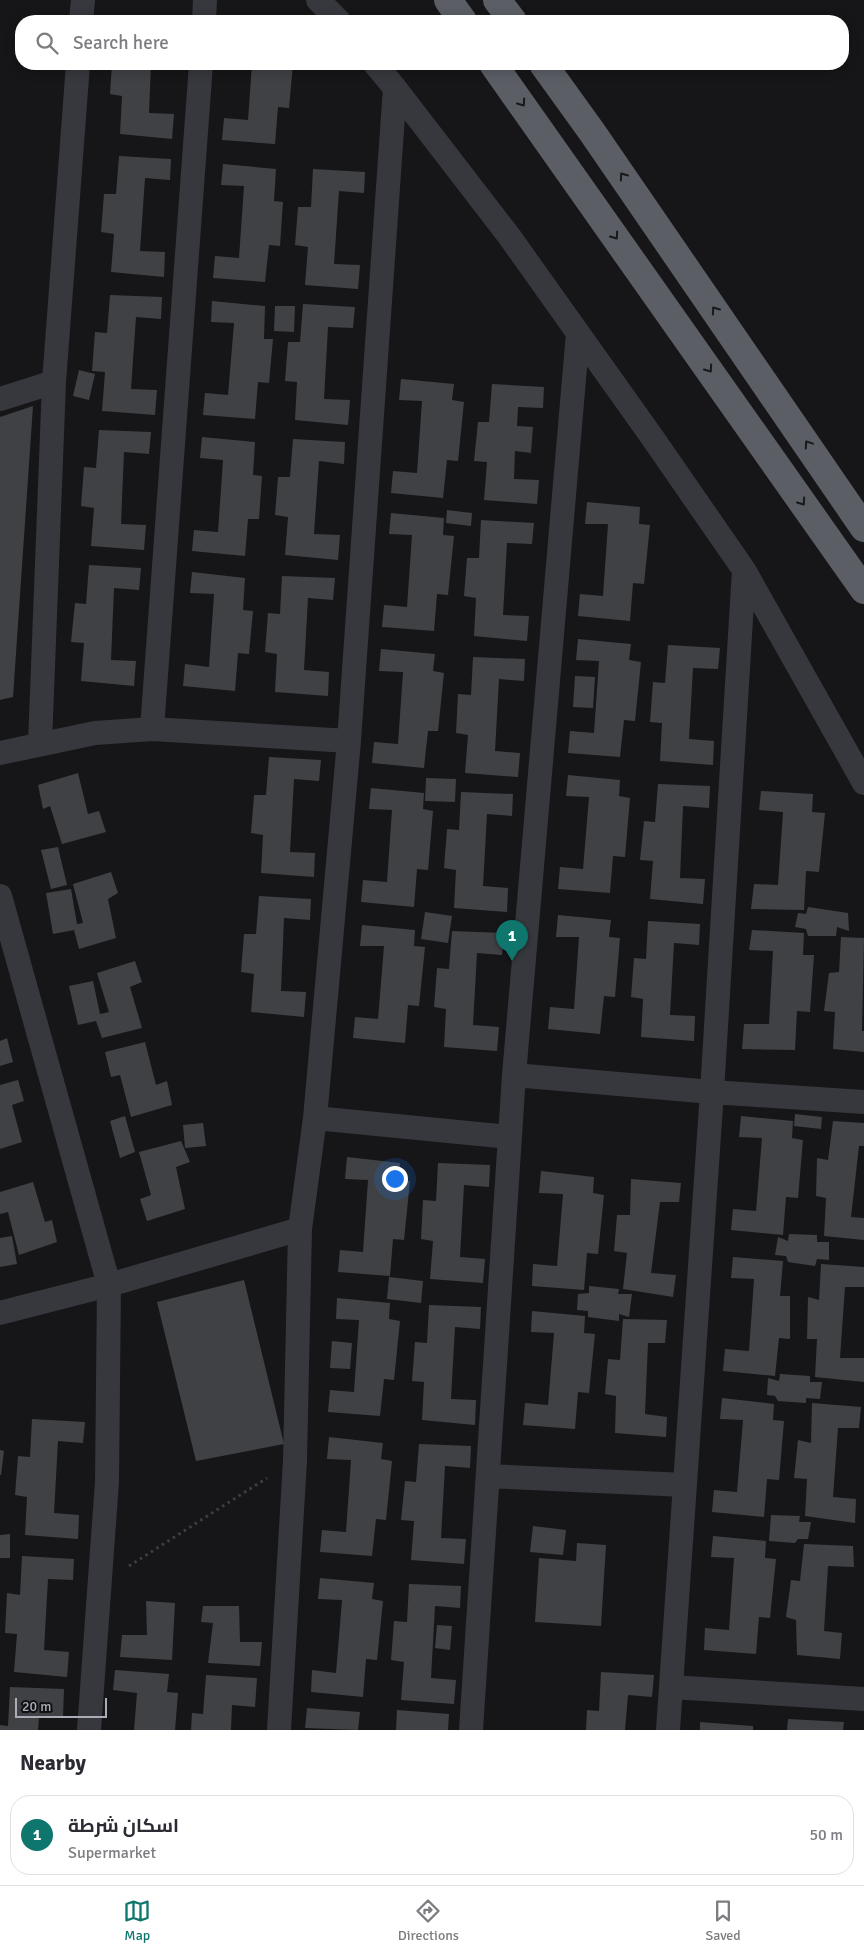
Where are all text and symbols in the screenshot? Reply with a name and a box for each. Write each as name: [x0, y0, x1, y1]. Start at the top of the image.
search box: [15, 15, 849, 70]
icon: search: [33, 29, 61, 57]
text: Search here: [73, 31, 169, 55]
one-way arrow: [516, 98, 525, 107]
one-way arrow: [620, 173, 629, 182]
one-way arrow: [609, 230, 618, 240]
one-way arrow: [712, 306, 721, 316]
one-way arrow: [703, 363, 712, 373]
one-way arrow: [804, 440, 814, 449]
one-way arrow: [796, 496, 805, 506]
pin: 1: [496, 920, 528, 961]
your location: [382, 1166, 408, 1192]
scale bar: [15, 1695, 108, 1718]
text: 20 m: [22, 1698, 51, 1715]
text: Nearby: [20, 1750, 86, 1776]
text: اسكان شرطة: [68, 1814, 179, 1838]
text: 1: [33, 1825, 41, 1845]
text: 50 m: [809, 1825, 843, 1845]
text: Supermarket: [68, 1843, 156, 1863]
tab: Map: [123, 1897, 151, 1944]
tab: Directions: [398, 1897, 459, 1944]
tab: Saved: [705, 1897, 741, 1944]

